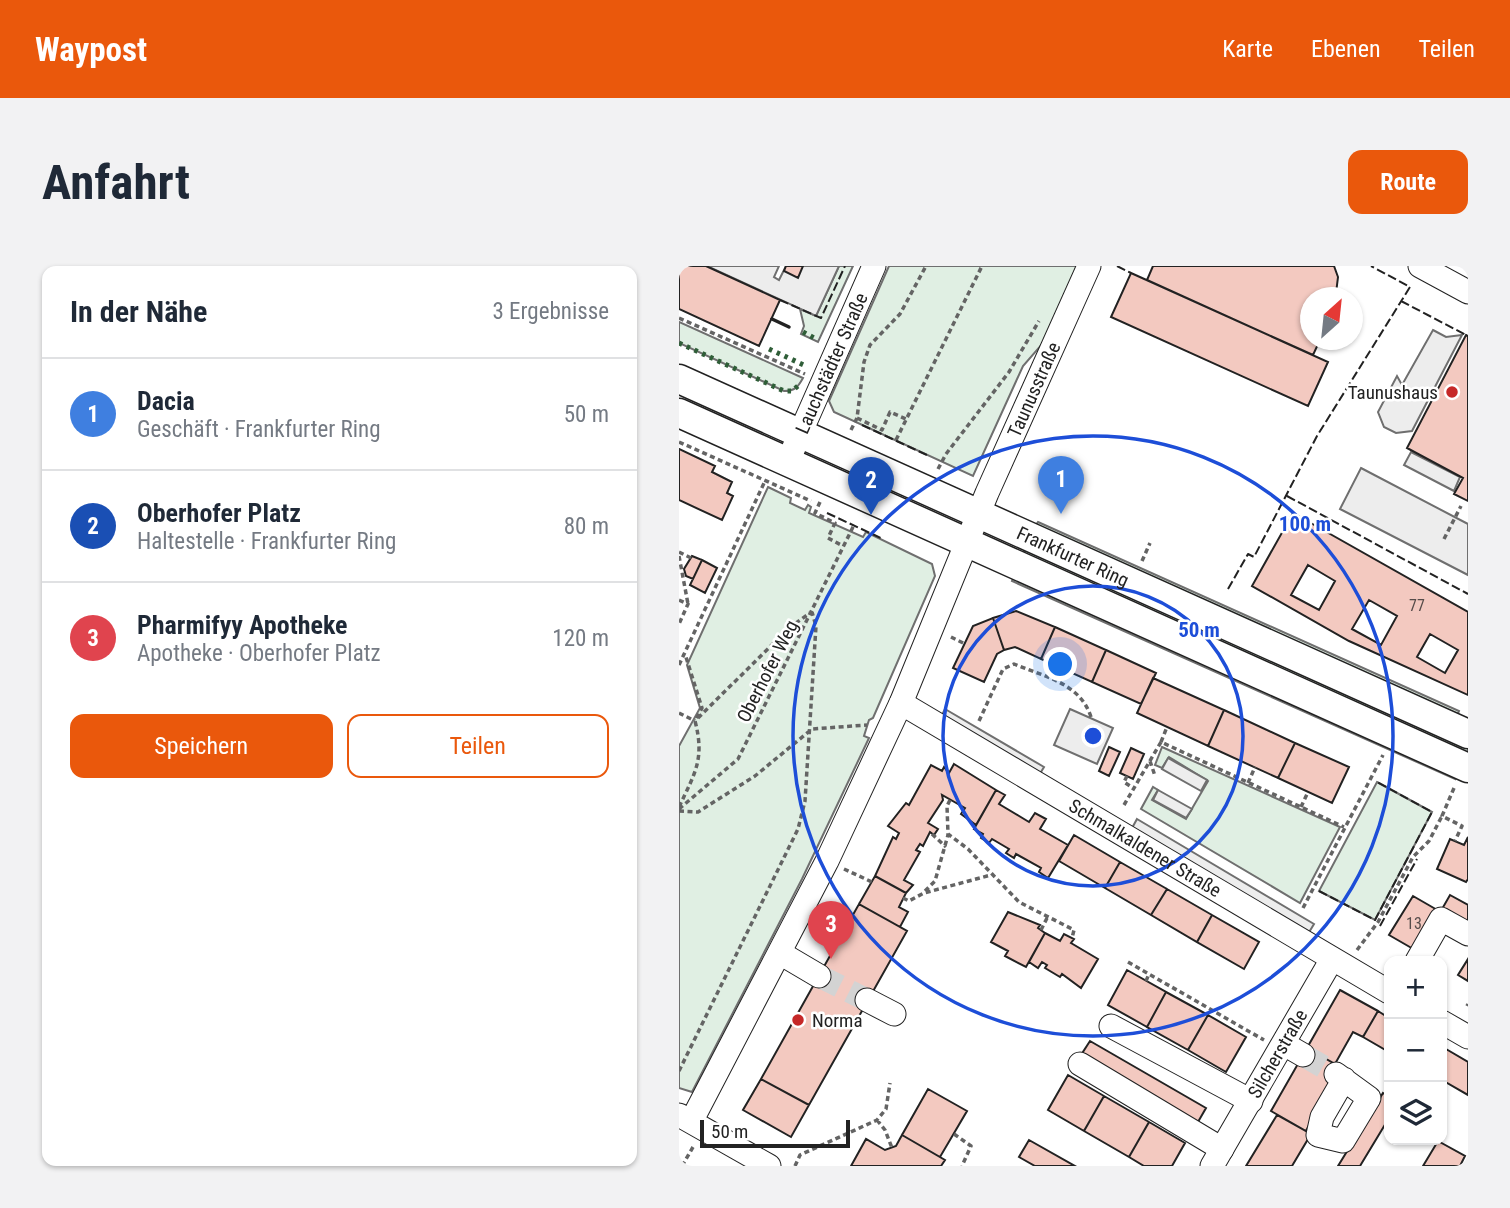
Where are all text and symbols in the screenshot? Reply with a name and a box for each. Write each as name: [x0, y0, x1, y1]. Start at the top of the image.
text: Waypost: [35, 30, 147, 69]
text: Karte: [1222, 35, 1273, 63]
text: Ebenen: [1311, 35, 1381, 63]
text: Teilen: [1419, 35, 1475, 63]
button: Route: [1348, 150, 1468, 214]
text: Anfahrt: [42, 154, 190, 211]
north arrow: [1300, 287, 1363, 350]
street label: Lauchstädter Straße: [791, 289, 873, 437]
text: In der Nähe: [70, 294, 207, 329]
text: 3 Ergebnisse: [492, 298, 609, 325]
street label: Taunusstraße: [1003, 338, 1065, 441]
place label: Taunushaus: [1348, 381, 1438, 404]
marker: Taunushaus: [1444, 384, 1460, 400]
text: Dacia: [137, 386, 195, 416]
text: 1: [87, 401, 99, 428]
text: 50 m: [564, 401, 609, 428]
text: Geschäft · Frankfurter Ring: [137, 416, 381, 443]
pin: 1: [1038, 456, 1084, 514]
pin: 2: [848, 457, 894, 515]
text: Oberhofer Platz: [137, 498, 301, 528]
text: 100 m: [1279, 512, 1331, 536]
text: 2: [87, 513, 99, 540]
text: 80 m: [564, 513, 609, 540]
street label: Frankfurter Ring: [1013, 522, 1132, 592]
text: Haltestelle · Frankfurter Ring: [137, 528, 396, 555]
house number: 77: [1409, 596, 1425, 615]
text: Pharmifyy Apotheke: [137, 610, 348, 640]
street label: Oberhofer Weg: [732, 616, 803, 726]
text: 50 m: [1178, 618, 1220, 642]
text: 3: [87, 625, 99, 652]
text: 120 m: [552, 625, 609, 652]
text: Apotheke · Oberhofer Platz: [137, 640, 381, 667]
your location: [1043, 647, 1077, 681]
button: Speichern: [70, 714, 333, 778]
button: Teilen: [347, 714, 609, 778]
centre of rings: [1081, 724, 1105, 748]
street label: Schmalkaldener Straße: [1065, 794, 1226, 902]
pin: 3: [808, 901, 854, 959]
house number: 13: [1406, 914, 1422, 933]
map controls: [1384, 956, 1447, 1145]
button: +: [1384, 956, 1447, 1019]
street label: Silcherstraße: [1243, 1005, 1312, 1102]
place label: Norma: [812, 1009, 863, 1032]
marker: Norma: [790, 1012, 806, 1028]
button: −: [1384, 1019, 1447, 1082]
button: layers: [1384, 1082, 1447, 1145]
scale bar: [700, 1117, 851, 1149]
text: 50 m: [711, 1120, 748, 1143]

